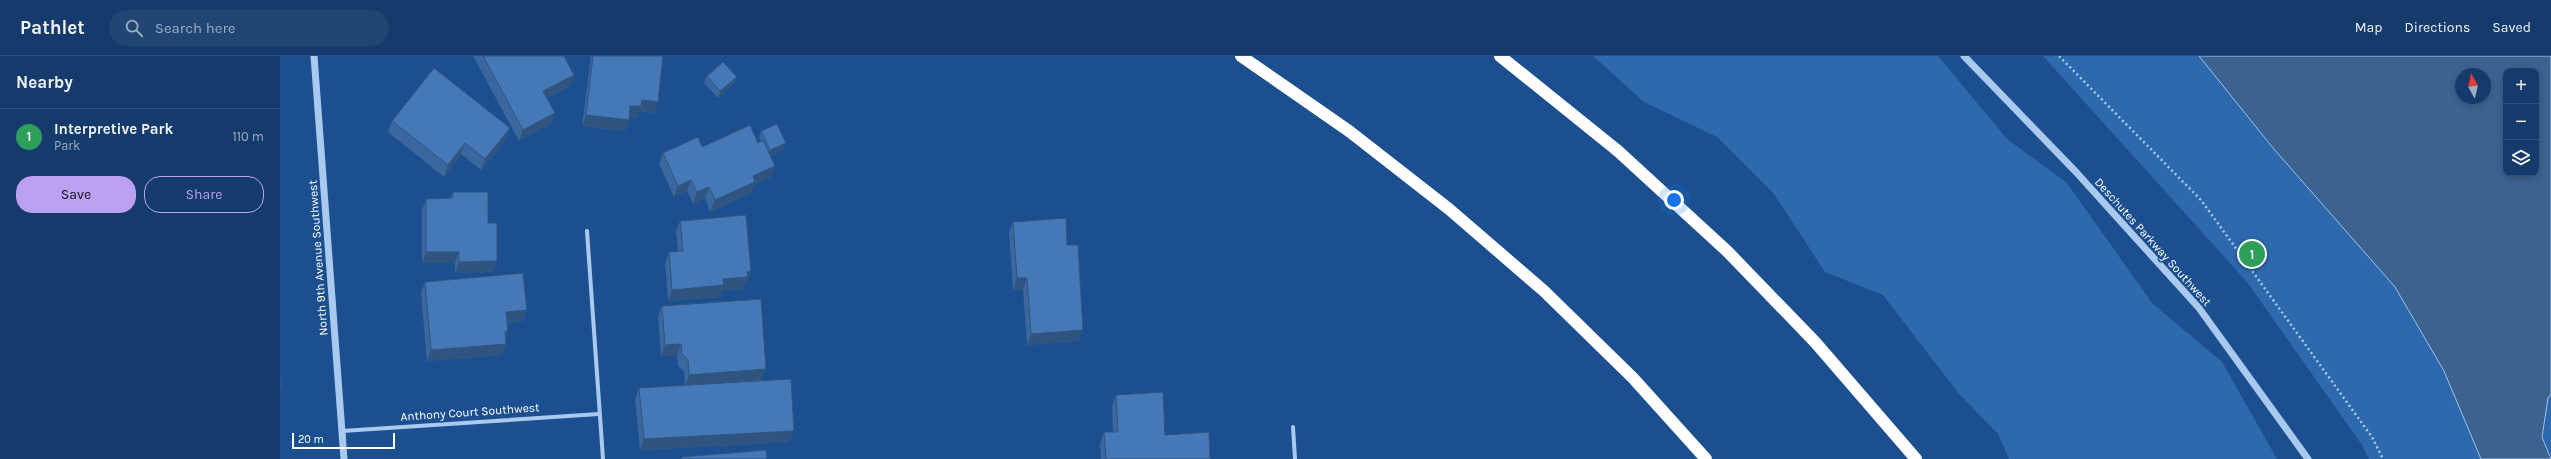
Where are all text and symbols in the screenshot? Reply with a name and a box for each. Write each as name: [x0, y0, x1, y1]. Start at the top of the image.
search box: [109, 10, 389, 46]
text: Pathlet: [20, 17, 85, 39]
icon: search: [123, 17, 145, 39]
text: Search here: [155, 19, 236, 37]
text: Map: [2355, 19, 2383, 36]
text: Directions: [2405, 19, 2470, 36]
text: Saved: [2492, 19, 2531, 36]
north arrow: [2455, 68, 2491, 104]
map controls: [2503, 68, 2539, 176]
button: +: [2503, 68, 2539, 104]
text: Nearby: [16, 72, 73, 92]
button: −: [2503, 104, 2539, 140]
text: Interpretive Park: [54, 120, 173, 138]
text: 1: [27, 129, 31, 144]
text: 110 m: [232, 129, 264, 144]
text: Park: [54, 138, 80, 153]
button: layers: [2503, 140, 2539, 176]
street label: Deschutes Parkway Southwest: [2092, 175, 2215, 309]
button: Save: [16, 176, 136, 213]
button: Share: [144, 176, 264, 213]
street label: North 9th Avenue Southwest: [306, 179, 330, 336]
your location: [1664, 190, 1684, 210]
pin: 1: [2239, 239, 2265, 269]
street label: Anthony Court Southwest: [400, 400, 541, 424]
scale bar: [292, 431, 395, 450]
text: 20 m: [298, 433, 324, 446]

